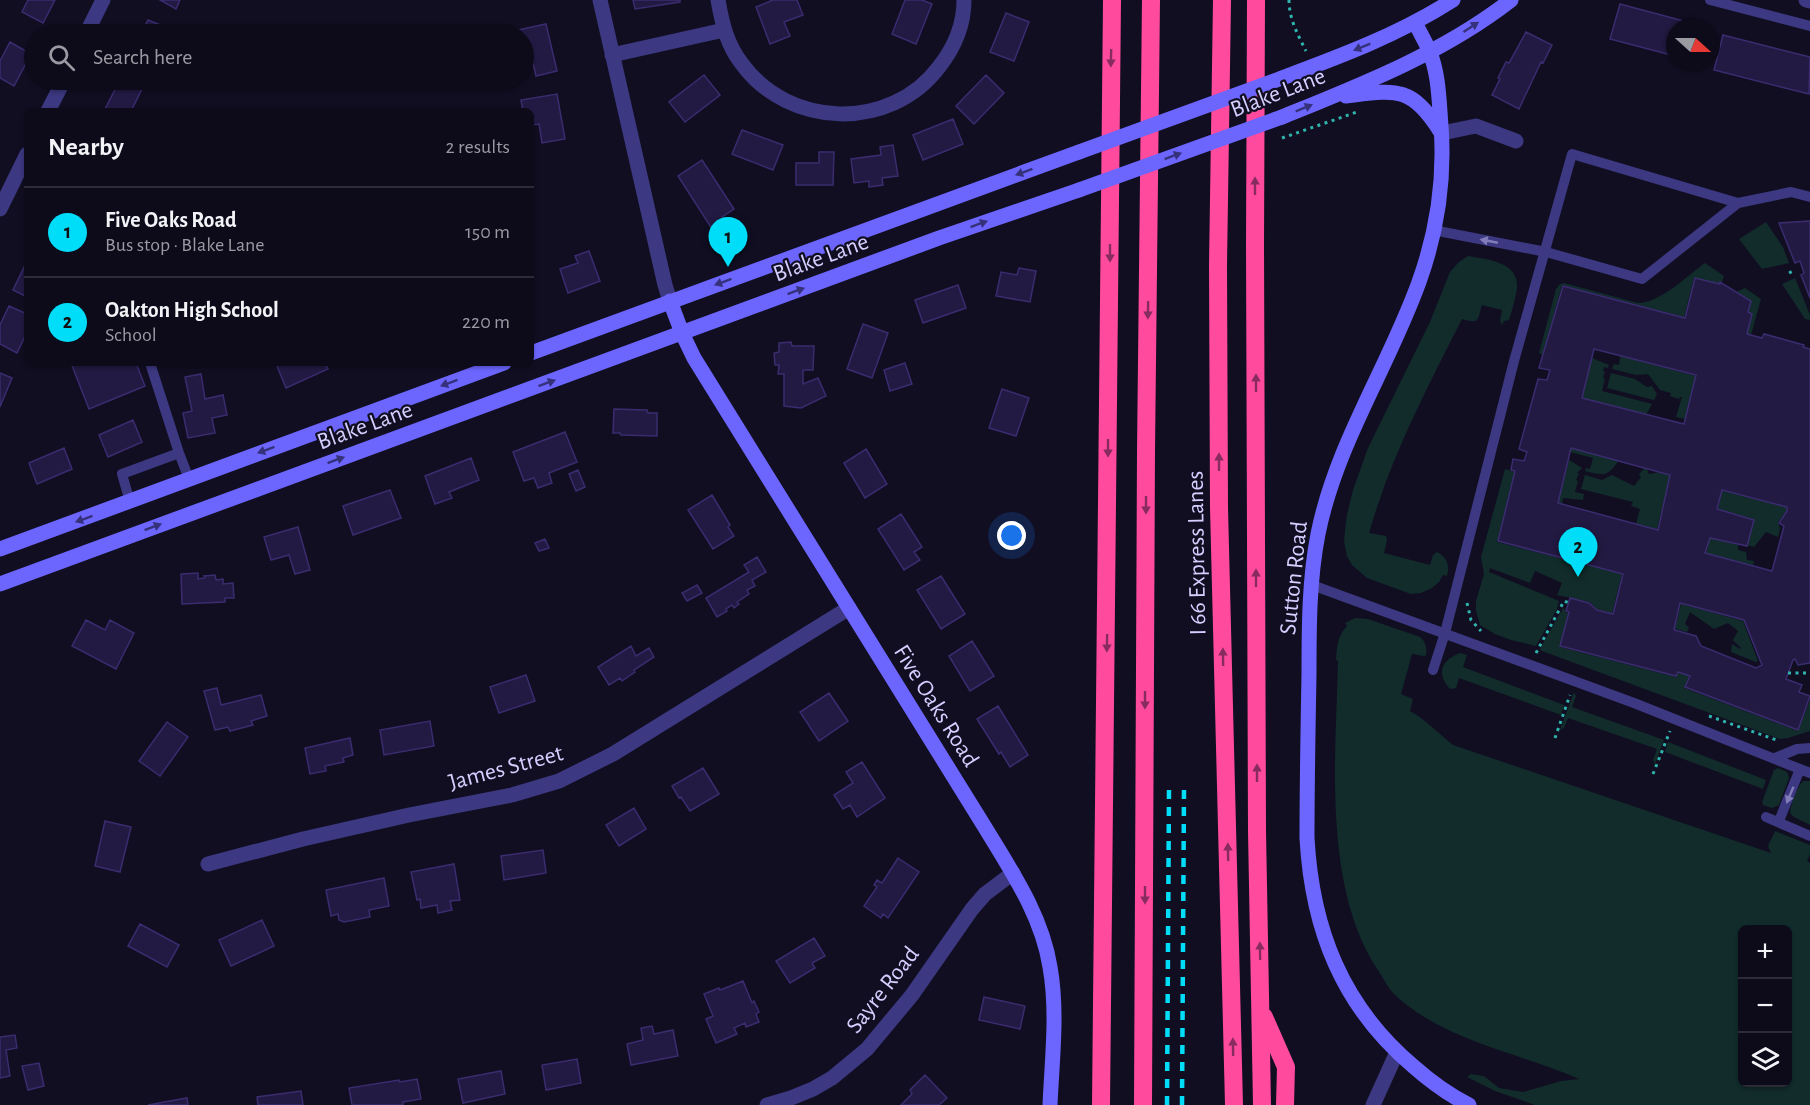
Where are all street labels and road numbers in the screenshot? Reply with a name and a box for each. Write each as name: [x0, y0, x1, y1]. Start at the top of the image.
street label: Blake Lane: [1227, 64, 1329, 122]
street label: Blake Lane: [770, 230, 872, 286]
street label: Blake Lane: [314, 398, 416, 454]
street label: I 66 Express Lanes: [1184, 471, 1210, 635]
street label: Sutton Road: [1276, 520, 1312, 636]
street label: Five Oaks Road: [889, 641, 983, 771]
street label: James Street: [446, 741, 566, 795]
street label: Sayre Road: [842, 942, 924, 1038]

